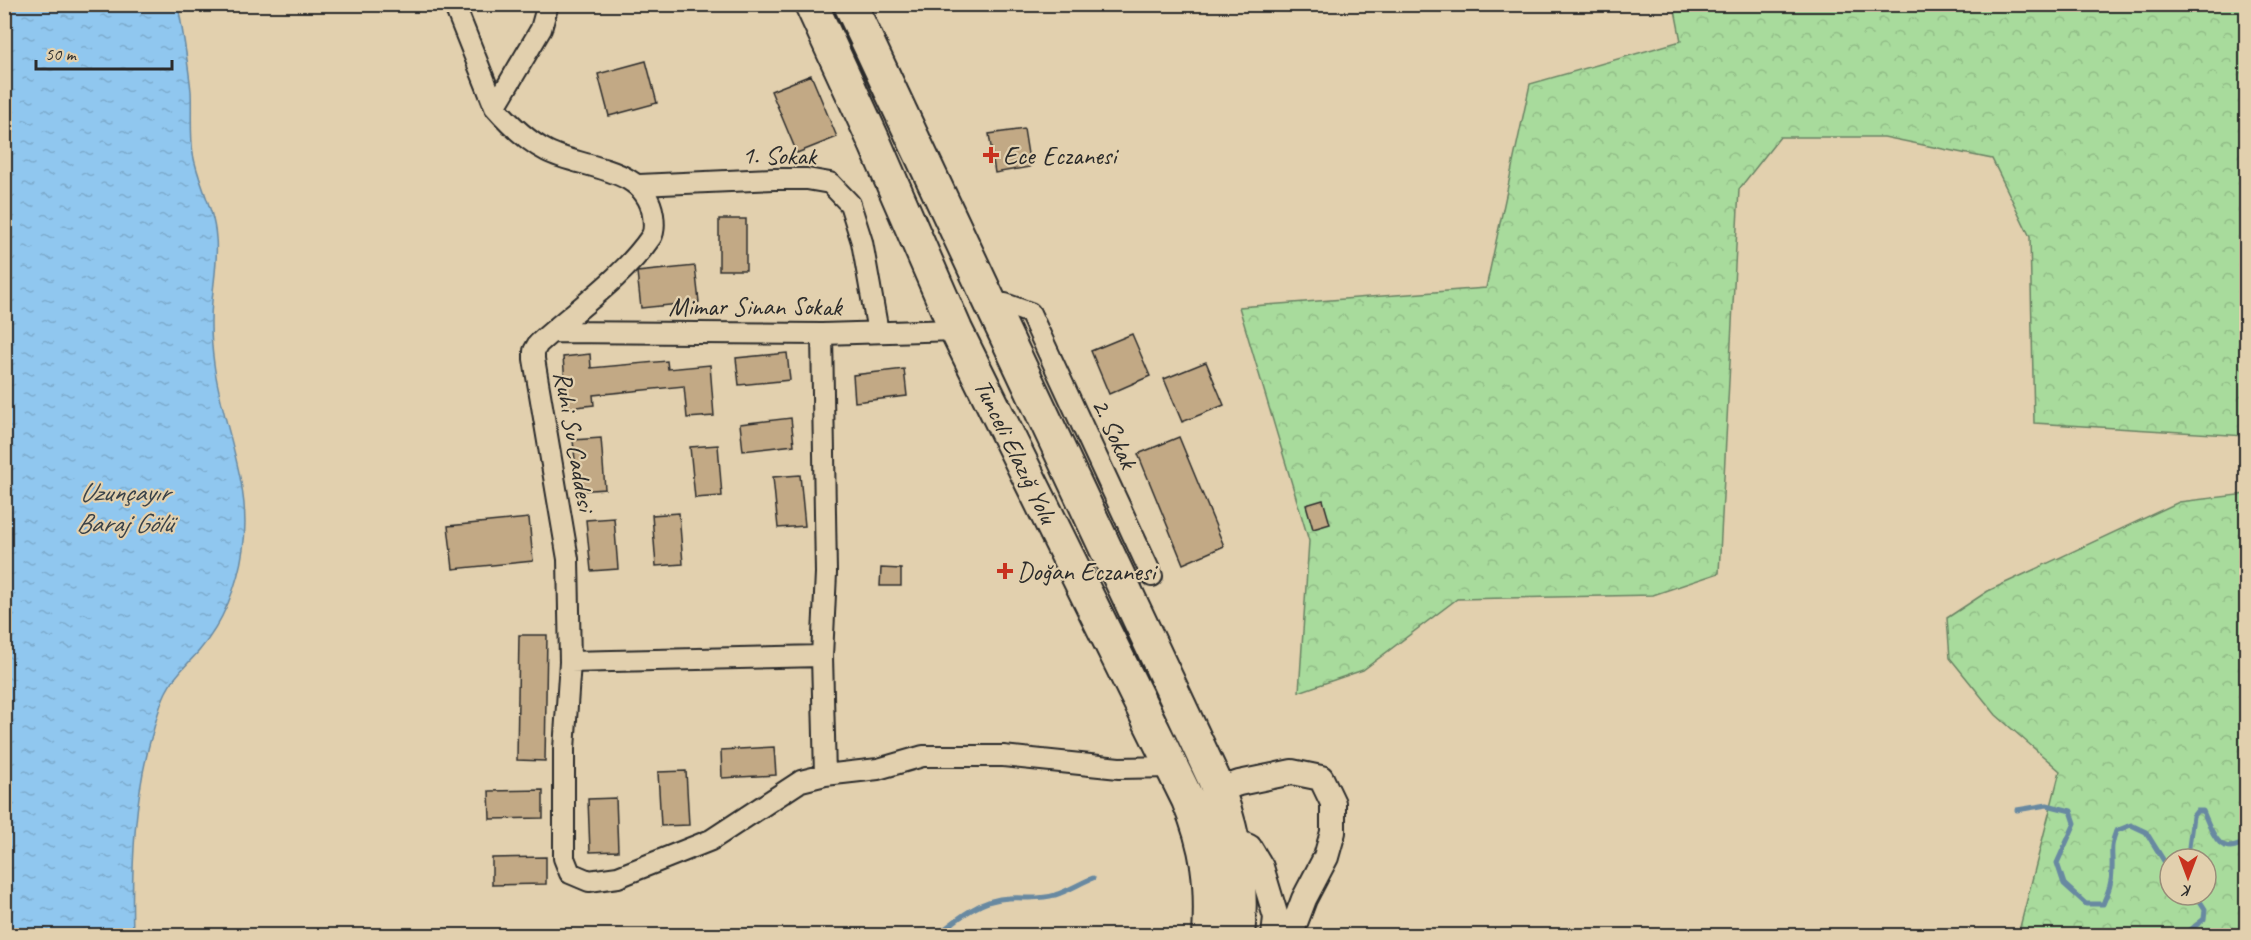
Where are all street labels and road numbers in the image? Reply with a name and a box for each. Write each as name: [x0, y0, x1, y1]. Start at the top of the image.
street label: 1. Sokak: [742, 138, 818, 173]
street label: Mimar Sinan Sokak: [669, 290, 844, 323]
street label: Ruhi Su Caddesi: [546, 369, 604, 517]
street label: Tunceli Elazığ Yolu: [966, 374, 1066, 531]
street label: 2. Sokak: [1084, 393, 1146, 475]

